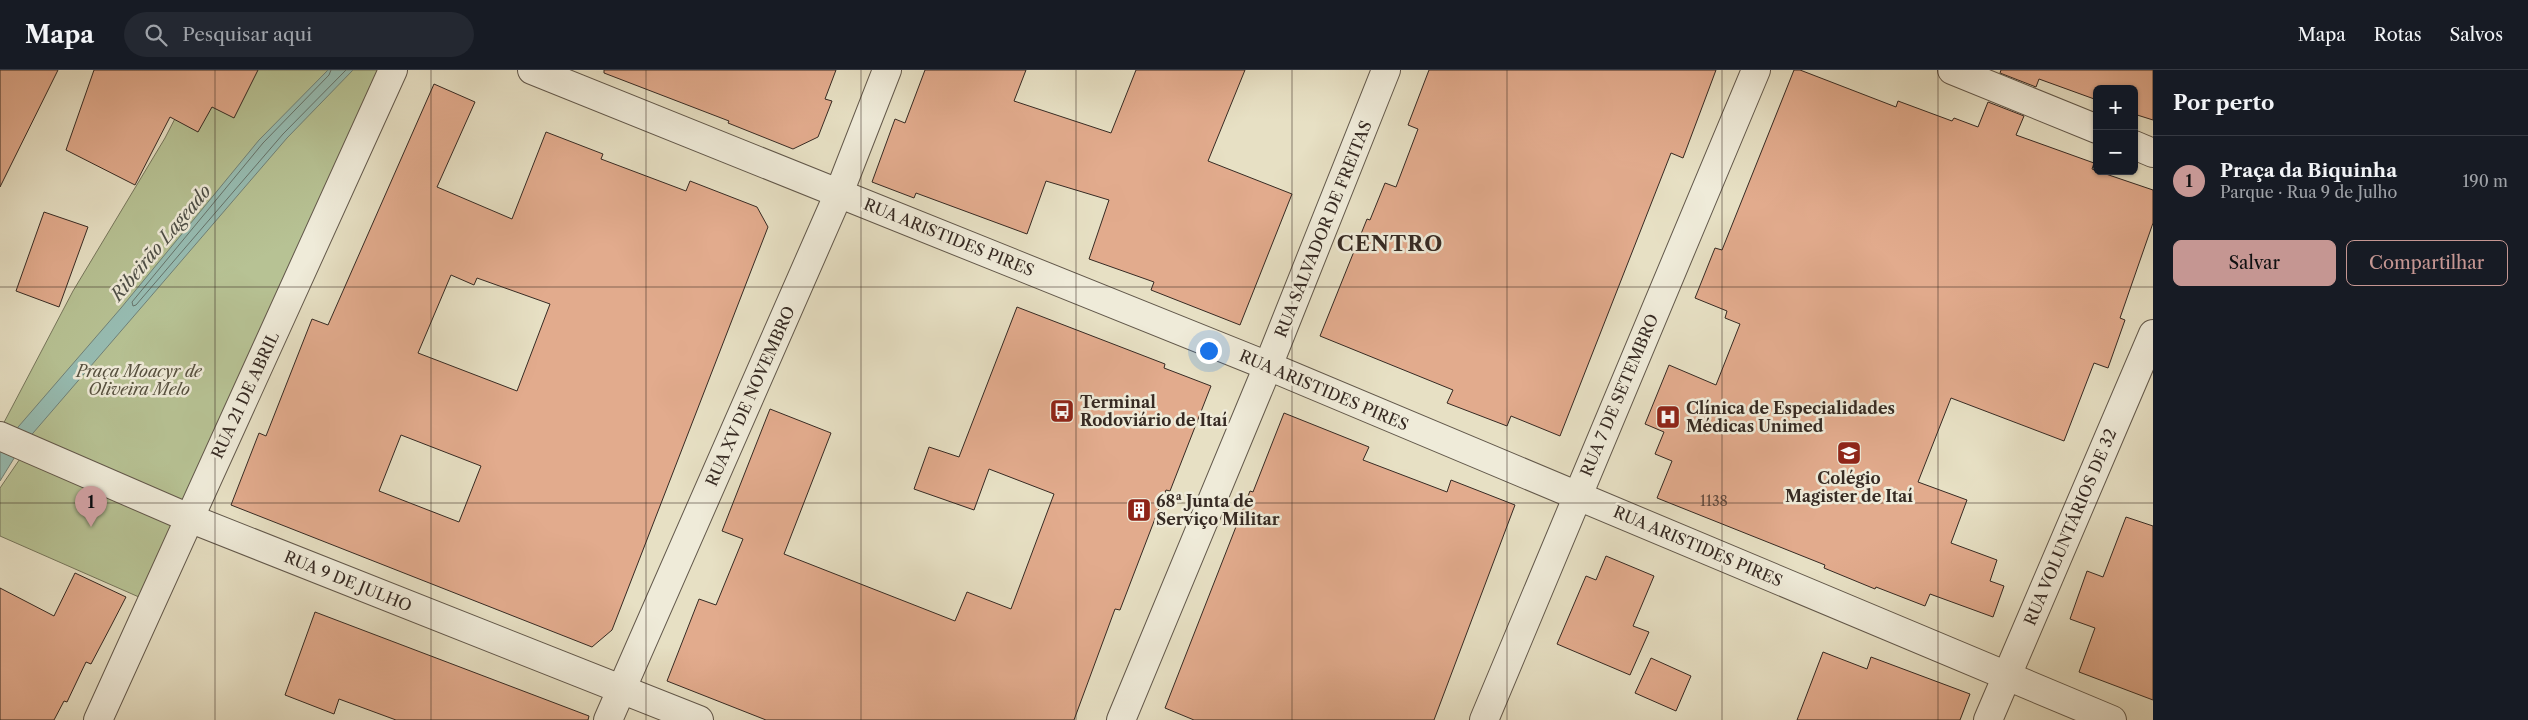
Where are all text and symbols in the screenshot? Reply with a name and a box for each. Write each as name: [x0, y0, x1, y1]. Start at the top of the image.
search box: [124, 12, 474, 57]
text: Mapa: [25, 20, 94, 49]
icon: search: [142, 21, 170, 49]
text: Pesquisar aqui: [182, 23, 312, 46]
text: Mapa: [2298, 24, 2346, 46]
text: Rotas: [2374, 24, 2422, 46]
text: Salvos: [2450, 24, 2503, 46]
map controls: [2093, 85, 2138, 175]
button: +: [2093, 85, 2138, 130]
text: Por perto: [2173, 90, 2274, 115]
street label: RUA SALVADOR DE FREITAS: [1270, 118, 1376, 340]
button: −: [2093, 130, 2138, 175]
text: Praça da Biquinha: [2220, 159, 2397, 182]
text: 1: [2185, 171, 2193, 191]
text: 190 m: [2463, 171, 2508, 191]
water label: Ribeirão Lageado: [105, 181, 216, 307]
text: Parque · Rua 9 de Julho: [2220, 182, 2397, 202]
street label: RUA ARISTIDES PIRES: [861, 194, 1037, 280]
district label: CENTRO: [1337, 231, 1443, 256]
button: Salvar: [2173, 240, 2336, 286]
button: Compartilhar: [2346, 240, 2508, 286]
street label: RUA XV DE NOVEMBRO: [701, 303, 799, 489]
street label: RUA 7 DE SETEMBRO: [1576, 311, 1662, 479]
street label: RUA 21 DE ABRIL: [207, 328, 283, 462]
your location: [1196, 338, 1222, 364]
street label: RUA ARISTIDES PIRES: [1236, 345, 1412, 435]
park label: Praça Moacyr de Oliveira Melo: [74, 361, 203, 399]
place label: Terminal Rodoviário de Itaí: [1080, 392, 1228, 430]
bus stop icon: Terminal Rodoviário de Itaí: [1049, 398, 1075, 424]
place label: Clínica de Especialidades Médicas Unimed: [1686, 398, 1895, 436]
hospital icon: Clínica de Especialidades Médicas Unimed: [1655, 404, 1681, 430]
street label: RUA VOLUNTÁRIOS DE 32: [2019, 426, 2121, 628]
school or university icon: Colégio Magister de Itaí: [1836, 440, 1862, 466]
place label: Colégio Magister de Itaí: [1785, 468, 1913, 506]
pin: 1: [75, 486, 107, 527]
place label: 68ª Junta de Serviço Militar: [1156, 491, 1280, 529]
house number: 1138: [1700, 492, 1728, 510]
building icon: 68ª Junta de Serviço Militar: [1126, 497, 1152, 523]
street label: RUA ARISTIDES PIRES: [1610, 501, 1786, 591]
street label: RUA 9 DE JULHO: [281, 546, 415, 616]

